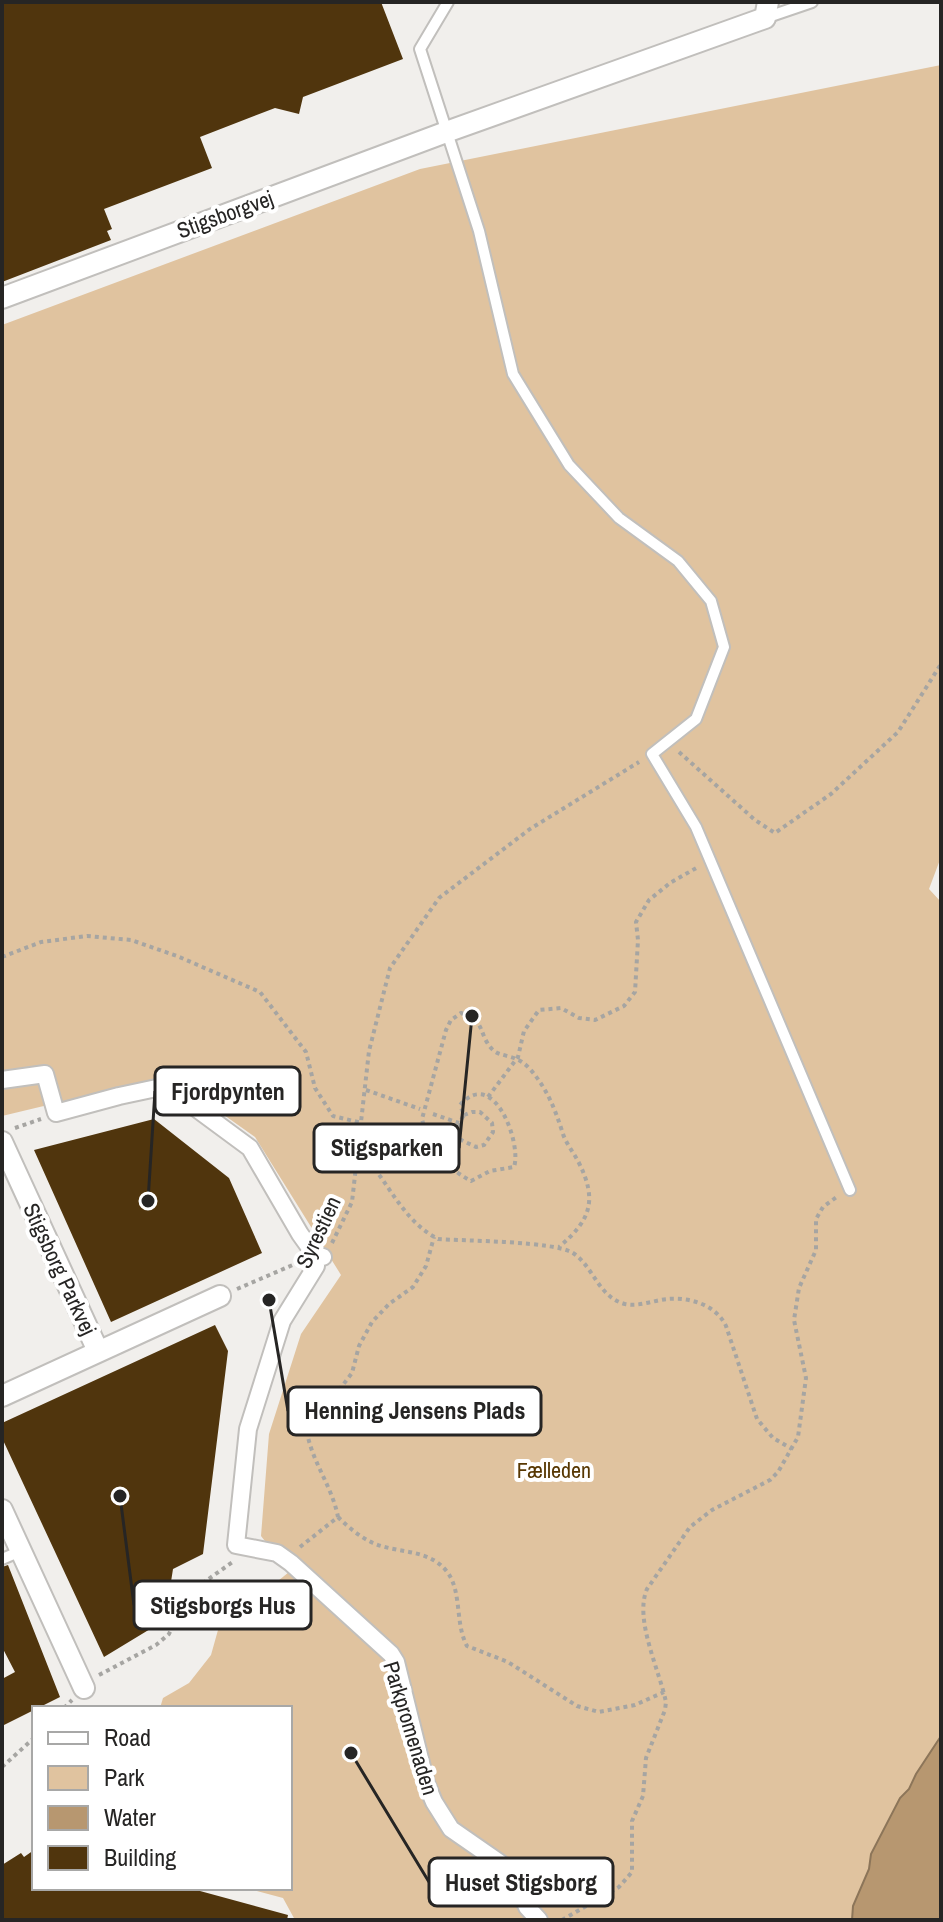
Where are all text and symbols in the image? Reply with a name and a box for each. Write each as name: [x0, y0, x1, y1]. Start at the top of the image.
street label: Stigsborgvej: [173, 183, 277, 245]
callout: Fjordpynten: [155, 1067, 300, 1115]
text: Fjordpynten: [171, 1075, 285, 1107]
callout: Stigsparken: [314, 1124, 459, 1172]
text: Stigsparken: [331, 1131, 443, 1163]
street label: Syrestien: [288, 1191, 348, 1273]
street label: Stigsborg Parkvej: [16, 1198, 104, 1340]
callout: Henning Jensens Plads: [288, 1387, 541, 1435]
text: Henning Jensens Plads: [305, 1394, 526, 1426]
park label: Fælleden: [517, 1455, 591, 1485]
callout: Stigsborgs Hus: [134, 1581, 311, 1629]
text: Stigsborgs Hus: [150, 1589, 296, 1621]
street label: Parkpromenaden: [376, 1657, 446, 1799]
legend: [32, 1706, 292, 1890]
text: Road: [104, 1721, 151, 1753]
text: Park: [104, 1761, 145, 1793]
text: Water: [104, 1801, 156, 1833]
text: Building: [104, 1841, 176, 1873]
callout: Huset Stigsborg: [429, 1858, 613, 1906]
text: Huset Stigsborg: [445, 1866, 597, 1898]

